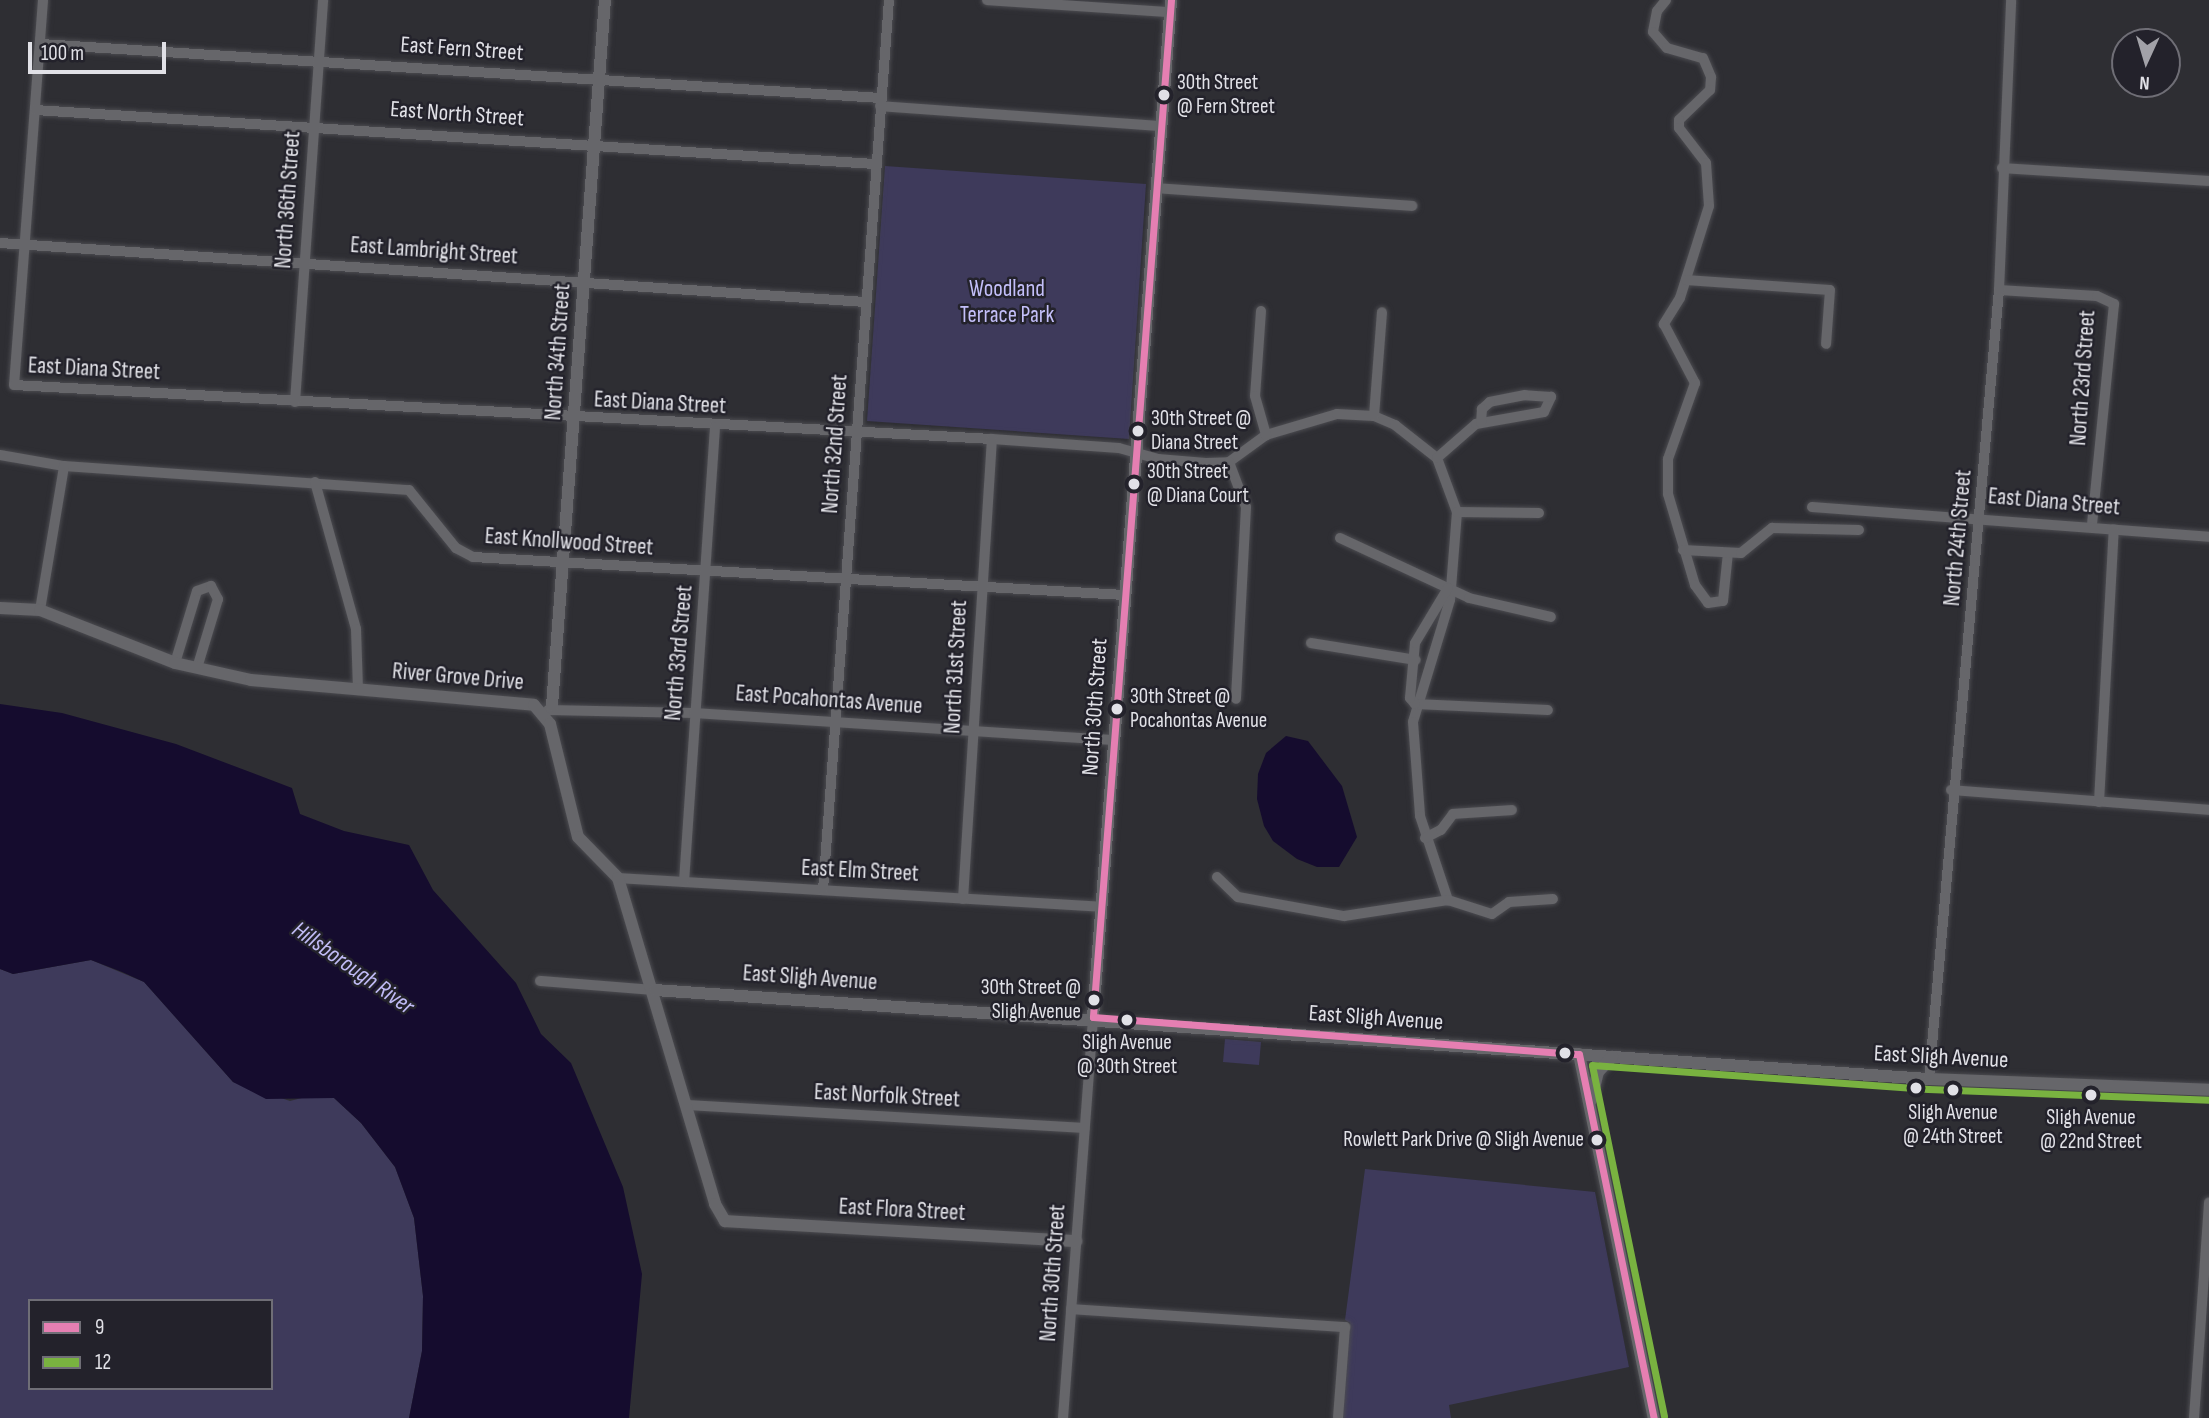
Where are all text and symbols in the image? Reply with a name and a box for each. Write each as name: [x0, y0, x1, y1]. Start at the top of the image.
scale bar: [32, 28, 170, 72]
north arrow: [2111, 28, 2181, 98]
street label: East Fern Street: [400, 31, 524, 67]
text: 100 m: [41, 41, 84, 66]
place label: 30th Street @ Fern Street: [1177, 70, 1275, 120]
text: N: [2139, 71, 2151, 94]
marker: 30th Street @ Fern Street: [1157, 88, 1171, 102]
street label: East North Street: [389, 96, 525, 132]
street label: North 36th Street: [269, 131, 307, 269]
street label: East Lambright Street: [349, 231, 519, 271]
park label: Woodland Terrace Park: [960, 275, 1054, 329]
street label: North 34th Street: [539, 283, 577, 421]
street label: North 23rd Street: [2064, 309, 2102, 447]
street label: East Diana Street: [27, 352, 161, 386]
street label: North 32nd Street: [816, 374, 854, 514]
street label: East Diana Street: [593, 386, 727, 420]
place label: 30th Street @ Diana Street: [1151, 406, 1251, 456]
marker: 30th Street @ Diana Street: [1131, 424, 1145, 438]
place label: 30th Street @ Diana Court: [1147, 459, 1249, 509]
street label: North 24th Street: [1938, 469, 1978, 607]
marker: 30th Street @ Diana Court: [1127, 477, 1141, 491]
street label: East Diana Street: [1987, 482, 2121, 522]
street label: East Knollwood Street: [484, 522, 654, 562]
street label: North 33rd Street: [659, 584, 699, 722]
street label: North 31st Street: [939, 599, 973, 735]
street label: North 30th Street: [1076, 637, 1114, 777]
street label: River Grove Drive: [391, 657, 525, 697]
street label: East Pocahontas Avenue: [735, 680, 923, 720]
place label: 30th Street @ Pocahontas Avenue: [1130, 684, 1267, 734]
marker: 30th Street @ Pocahontas Avenue: [1110, 702, 1124, 716]
street label: East Elm Street: [801, 854, 919, 888]
water label: Hillsborough River: [286, 915, 420, 1021]
street label: East Sligh Avenue: [742, 960, 878, 996]
place label: 30th Street @ Sligh Avenue: [981, 975, 1081, 1025]
marker: 30th Street @ Sligh Avenue: [1087, 993, 1101, 1007]
street label: East Sligh Avenue: [1308, 1000, 1444, 1036]
marker: Sligh Avenue @ 30th Street: [1120, 1013, 1134, 1027]
place label: Sligh Avenue @ 30th Street: [1077, 1030, 1177, 1080]
street label: East Sligh Avenue: [1873, 1040, 2009, 1074]
unlabelled marker: [1558, 1046, 1572, 1060]
street label: East Norfolk Street: [813, 1078, 961, 1114]
unlabelled marker: [1909, 1081, 1923, 1095]
marker: Sligh Avenue @ 24th Street: [1946, 1083, 1960, 1097]
marker: Sligh Avenue @ 22nd Street: [2084, 1088, 2098, 1102]
place label: Sligh Avenue @ 24th Street: [1903, 1100, 2003, 1150]
place label: Sligh Avenue @ 22nd Street: [2040, 1105, 2142, 1155]
place label: Rowlett Park Drive @ Sligh Avenue: [1343, 1127, 1584, 1153]
marker: Rowlett Park Drive @ Sligh Avenue: [1590, 1133, 1604, 1147]
street label: East Flora Street: [838, 1193, 966, 1227]
street label: North 30th Street: [1034, 1203, 1072, 1343]
legend: [28, 1299, 273, 1390]
text: 9: [95, 1315, 104, 1340]
text: 12: [95, 1350, 111, 1375]

